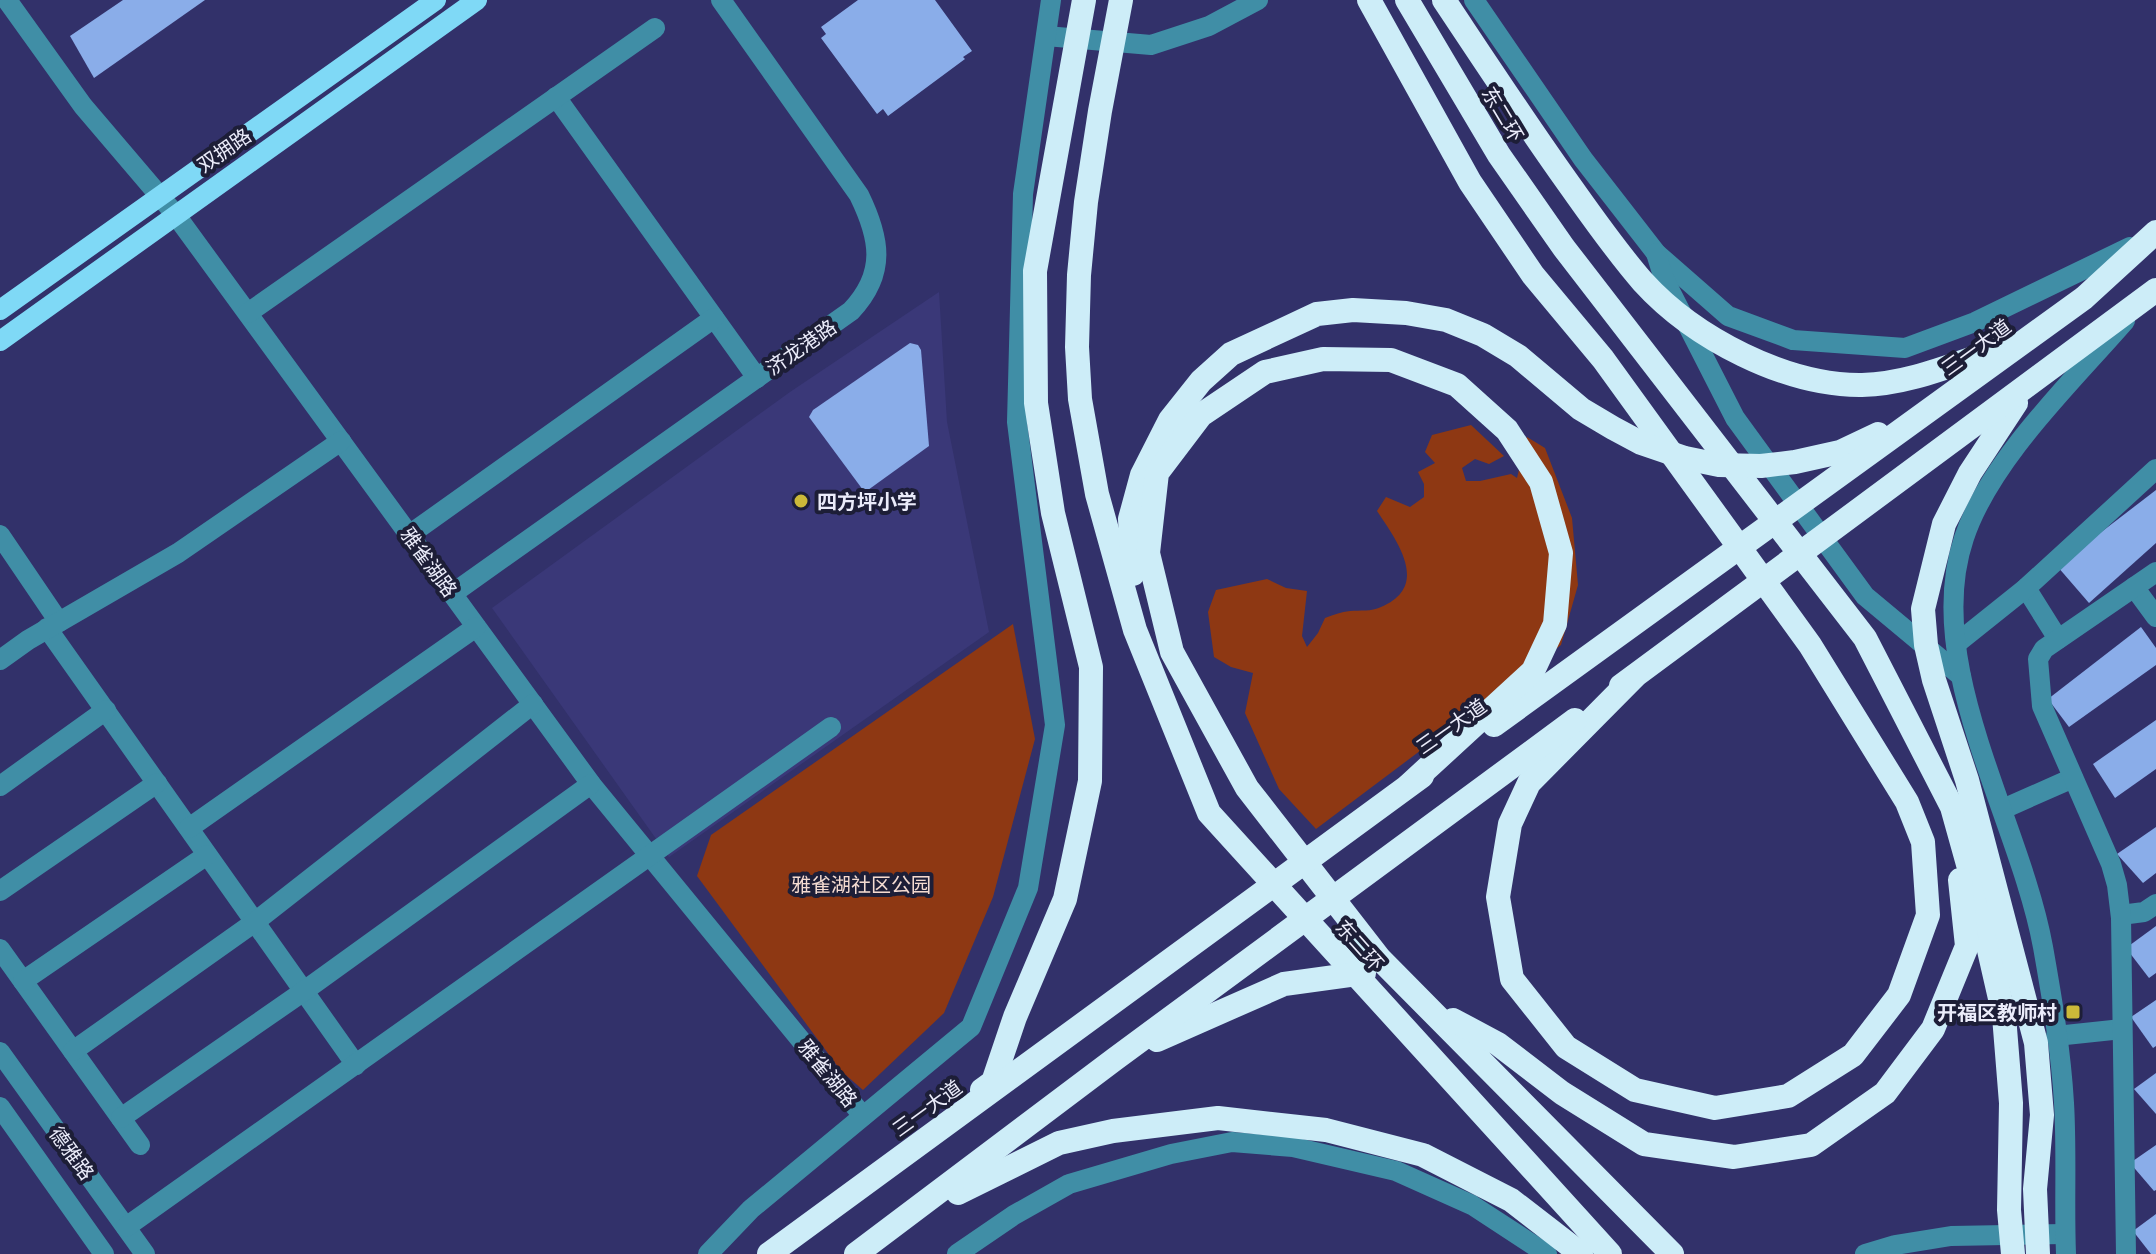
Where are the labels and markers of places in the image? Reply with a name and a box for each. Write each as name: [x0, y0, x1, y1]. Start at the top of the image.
place label: 四方坪小学: [817, 489, 917, 514]
marker: 四方坪小学: [792, 492, 810, 510]
place label: 开福区教师村: [1937, 1000, 2057, 1025]
marker: 开福区教师村: [2064, 1003, 2082, 1021]

